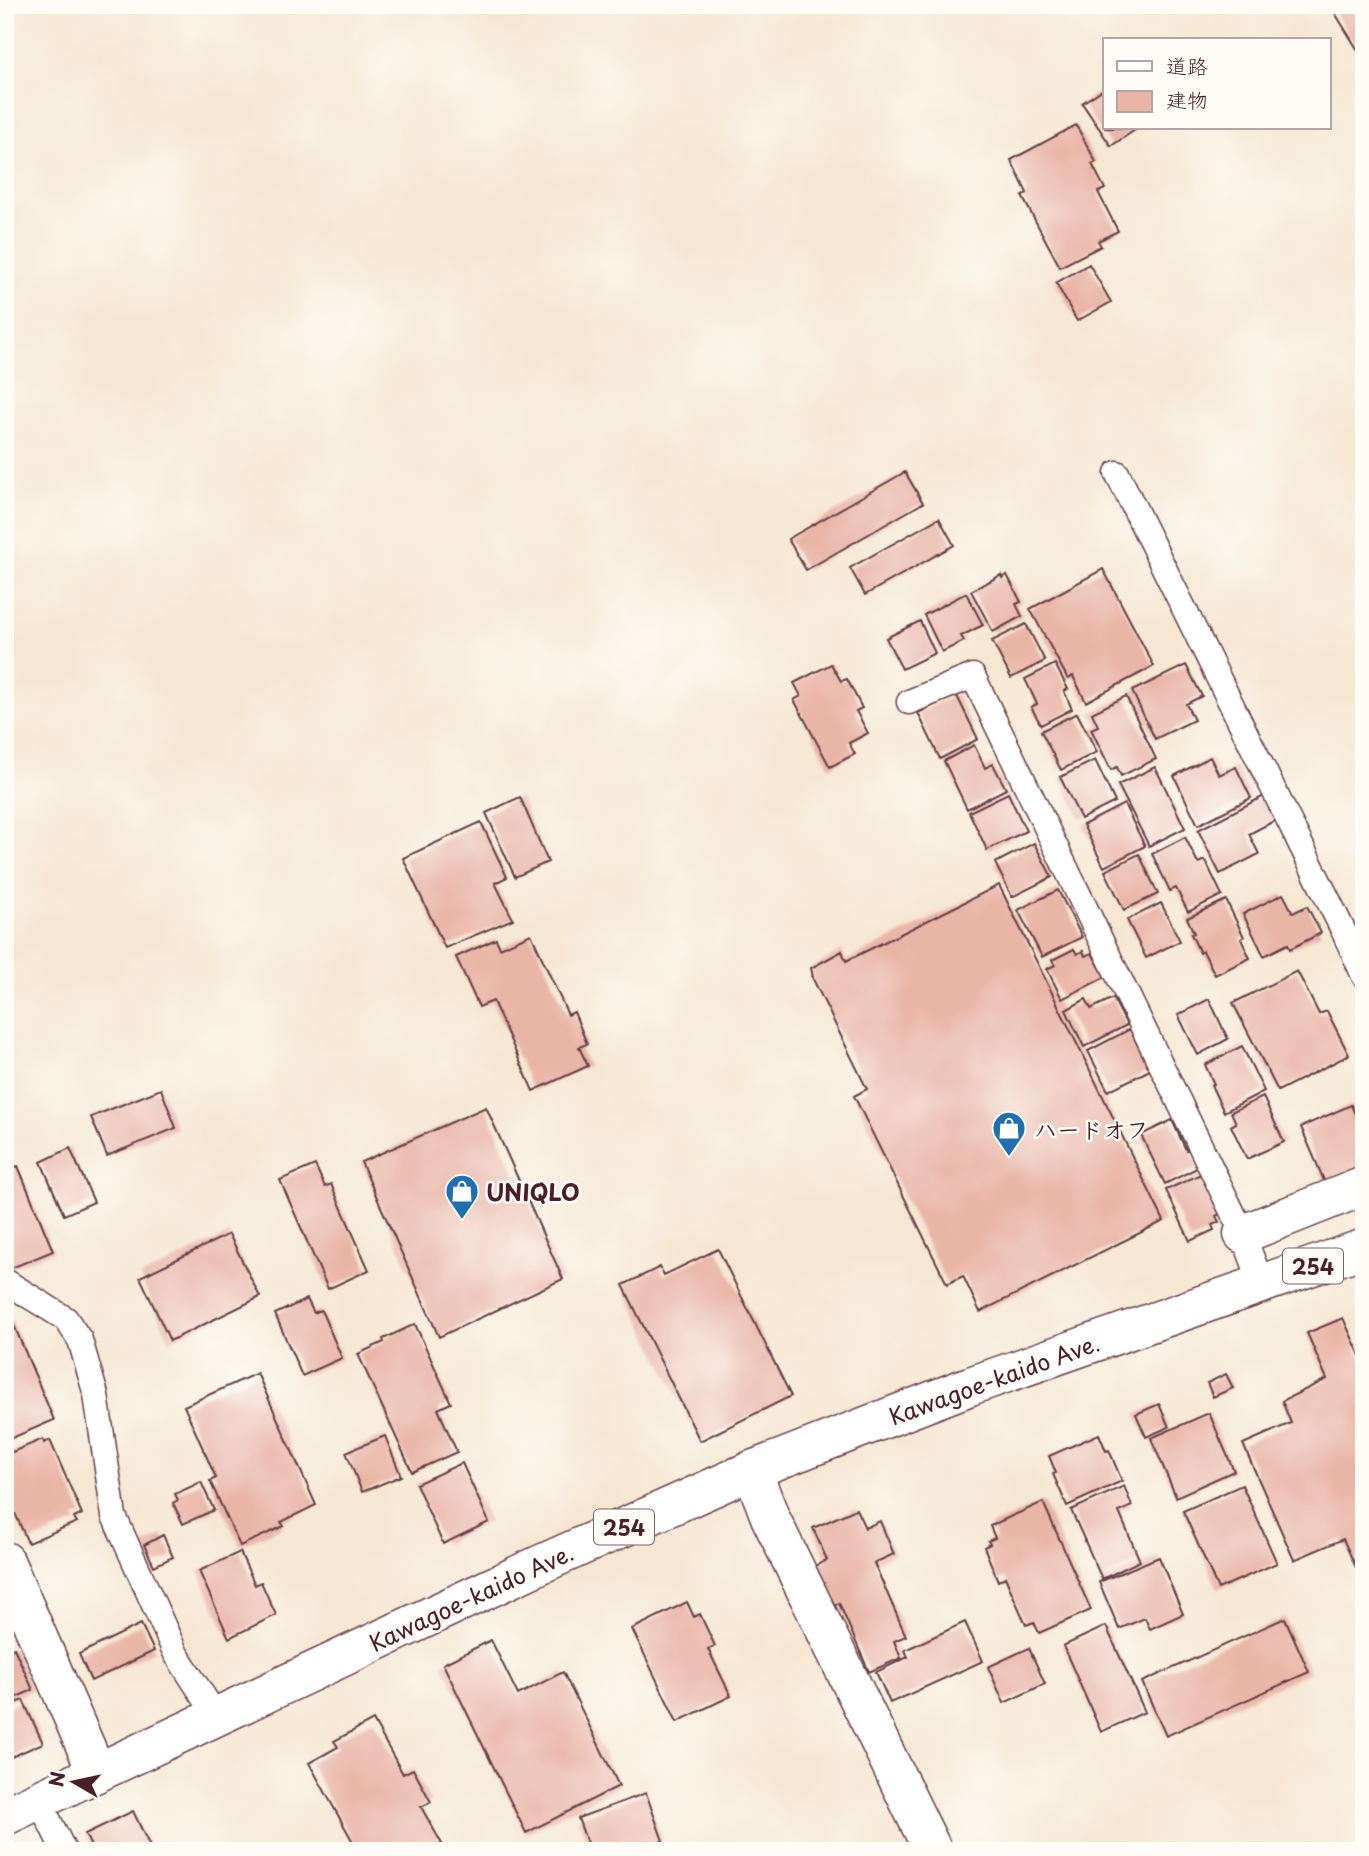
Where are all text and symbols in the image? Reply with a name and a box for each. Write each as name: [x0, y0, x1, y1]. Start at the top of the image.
legend: [1103, 38, 1330, 130]
text: 道路: [1166, 49, 1208, 81]
text: 建物: [1166, 83, 1208, 115]
shop icon: ハードオフ: [990, 1109, 1028, 1158]
place label: ハードオフ: [1034, 1111, 1149, 1146]
shop icon: UNIQLO: [443, 1172, 481, 1221]
place label: UNIQLO: [486, 1174, 580, 1209]
road number: 254: [1283, 1248, 1343, 1284]
street label: Kawagoe-kaido Ave.: [884, 1325, 1104, 1433]
road number: 254: [594, 1510, 654, 1544]
street label: Kawagoe-kaido Ave.: [363, 1534, 579, 1660]
north arrow: [38, 1748, 108, 1818]
text: N: [41, 1770, 71, 1789]

